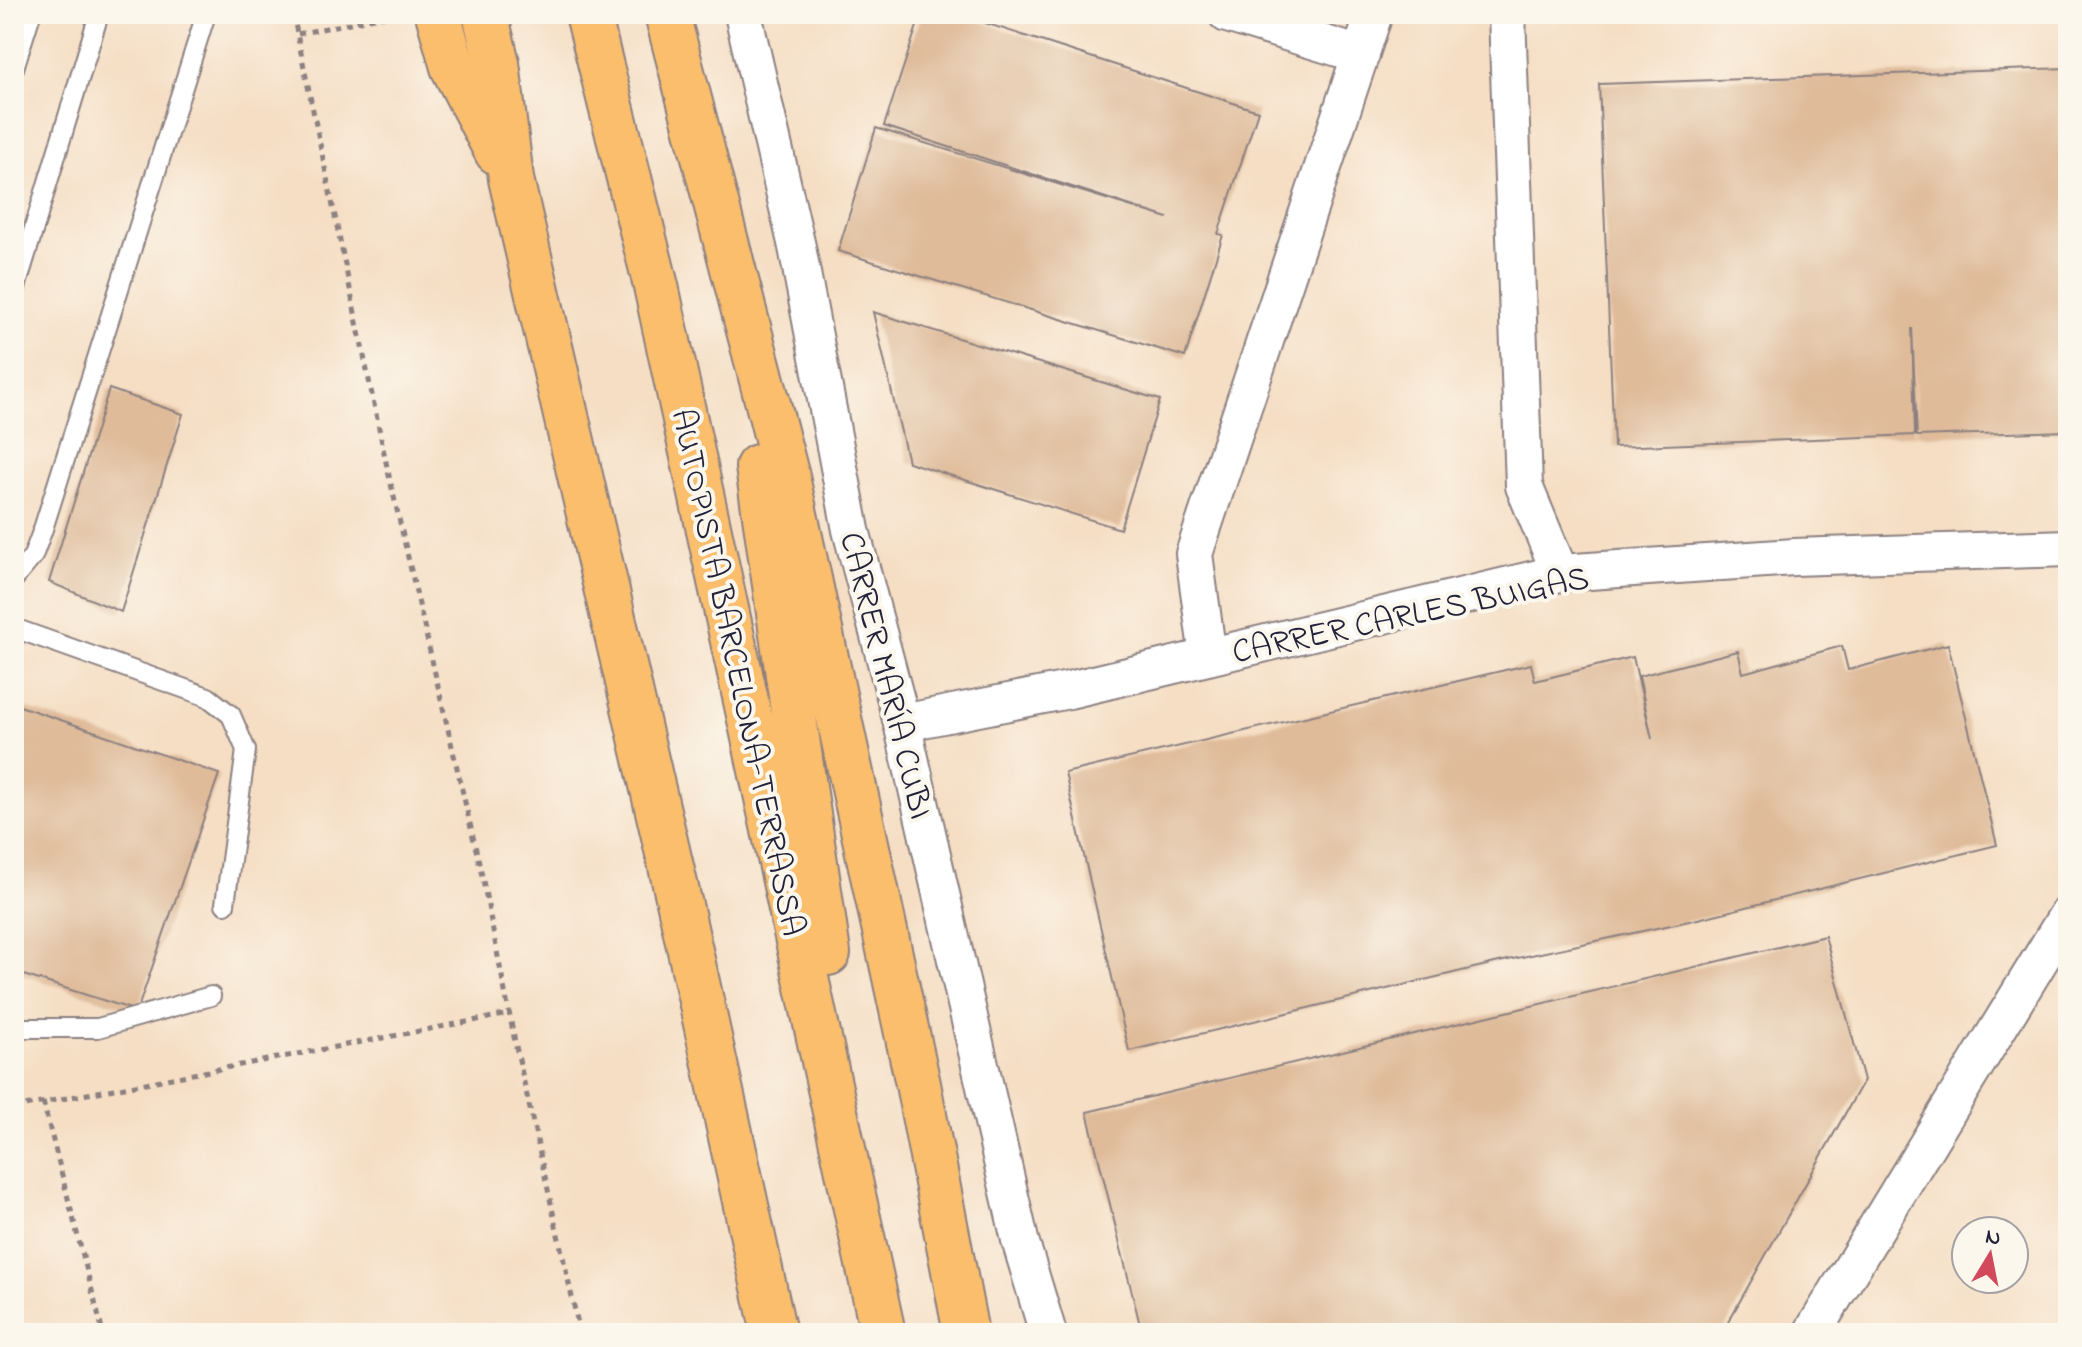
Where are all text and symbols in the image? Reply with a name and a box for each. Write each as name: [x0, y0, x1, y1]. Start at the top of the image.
street label: AUTOPISTA BARCELONA-TERRASSA: [656, 405, 816, 941]
street label: CARRER MARÍA CUBI: [824, 527, 944, 825]
street label: CARRER CARLES BUIGAS: [1228, 555, 1594, 679]
north arrow: [1950, 1215, 2030, 1295]
text: N: [1983, 1221, 2003, 1255]

